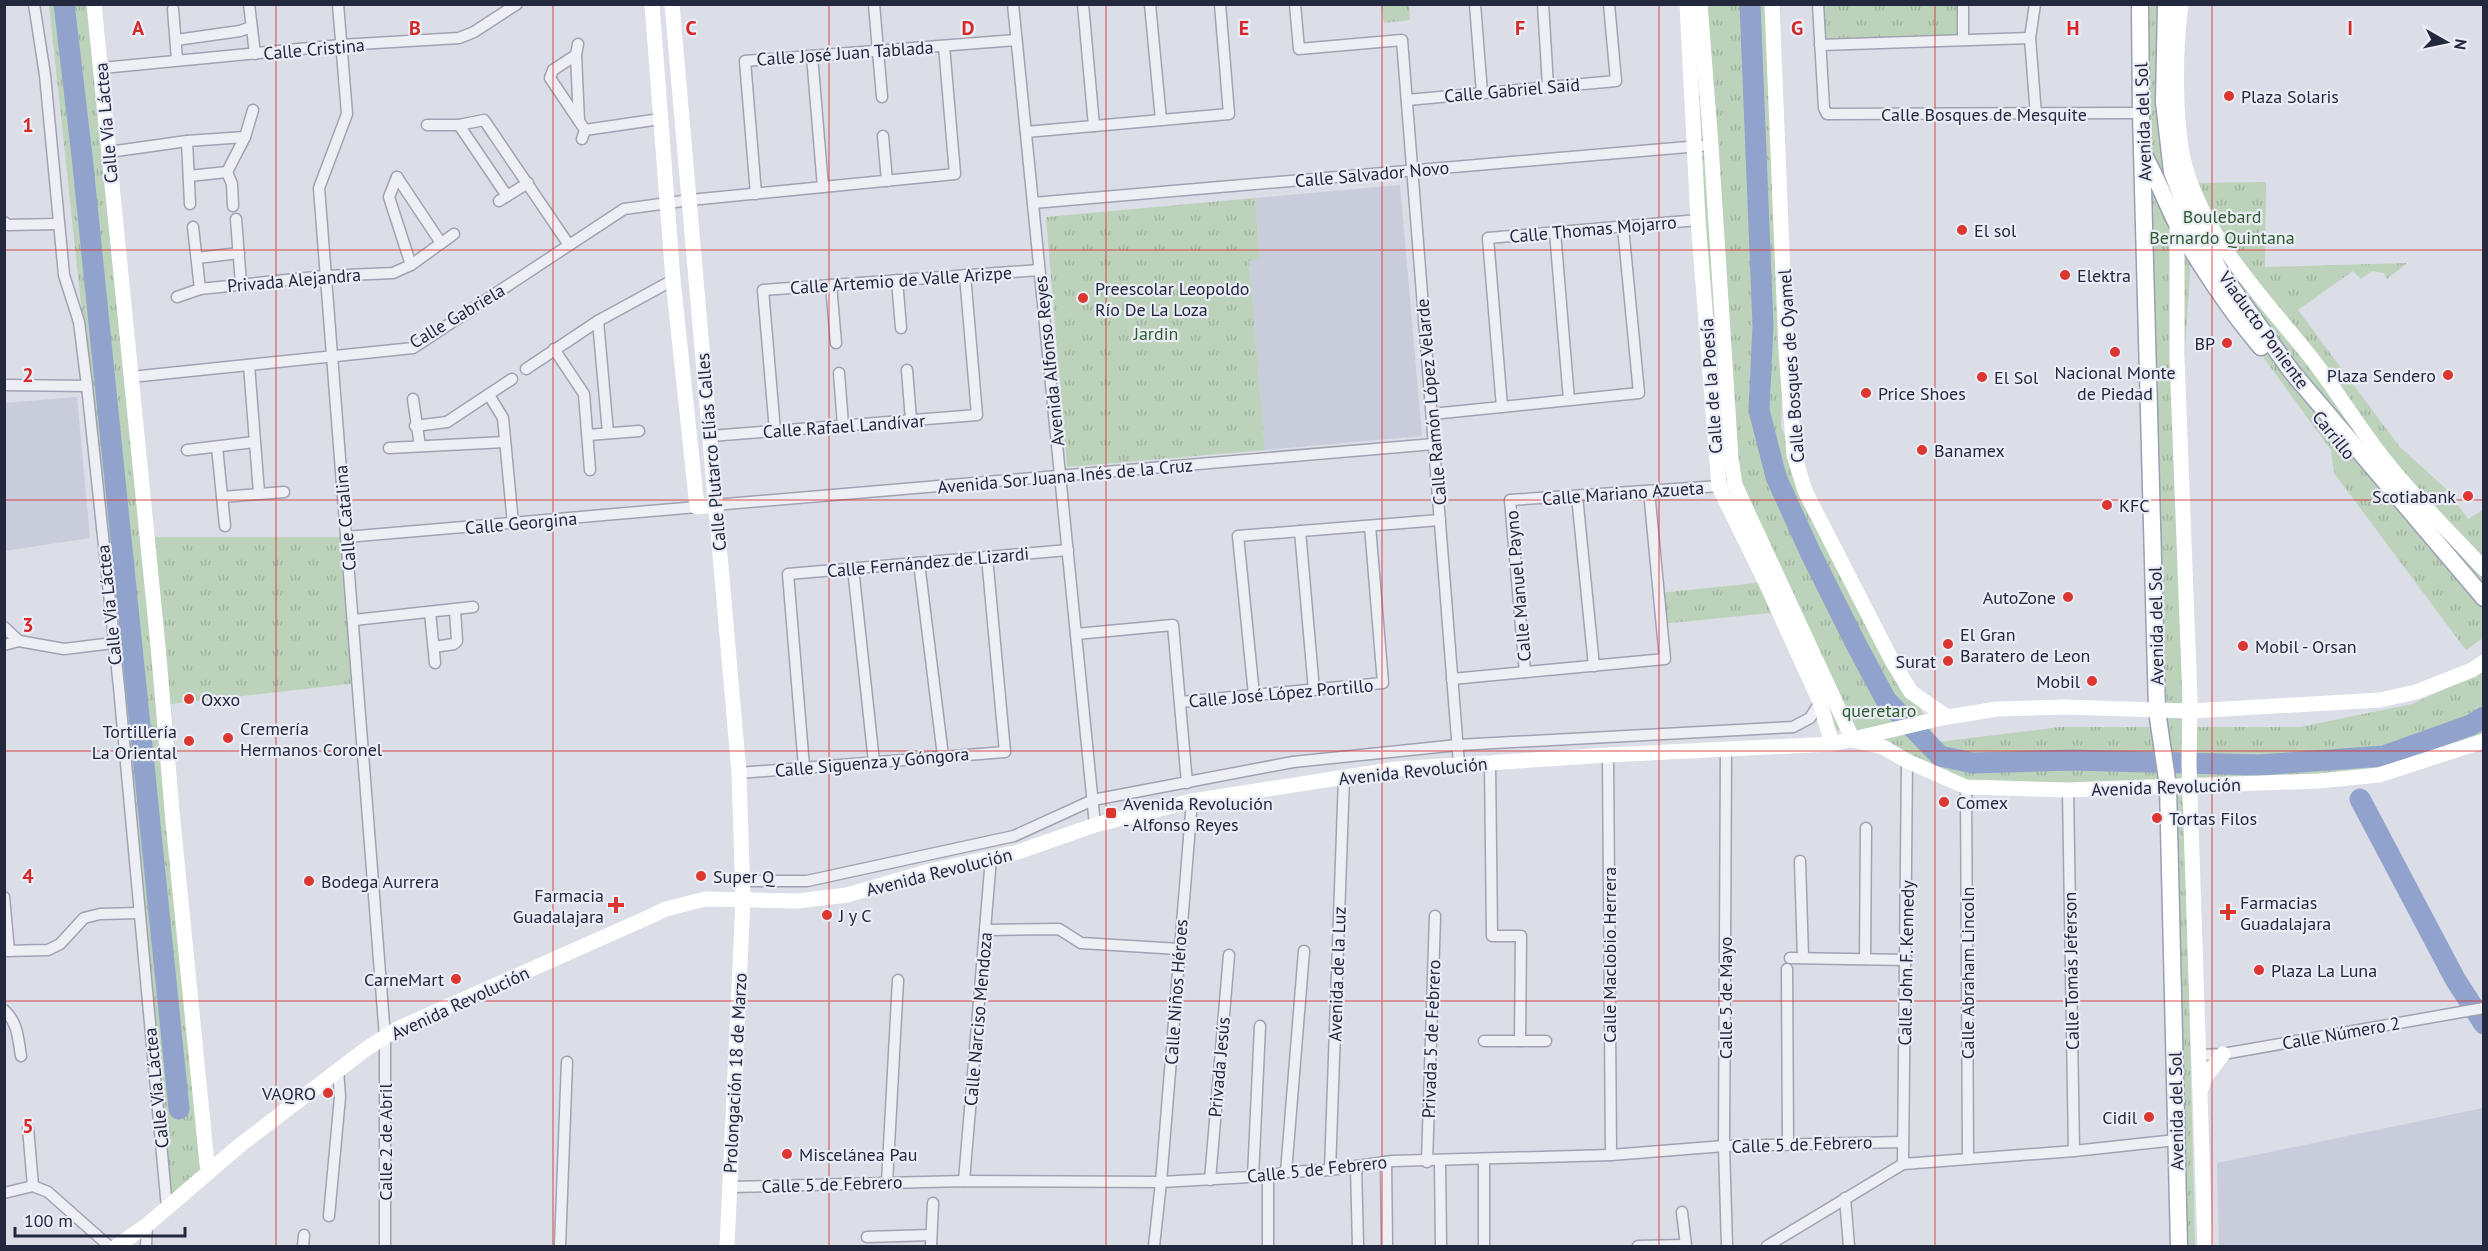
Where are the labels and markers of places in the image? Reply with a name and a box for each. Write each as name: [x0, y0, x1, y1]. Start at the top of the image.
place label: Plaza Solaris: [2241, 85, 2339, 108]
marker: Plaza Solaris: [2222, 89, 2236, 103]
place label: El sol: [1974, 219, 2017, 242]
marker: El sol: [1955, 223, 1969, 237]
place label: Elektra: [2077, 264, 2131, 287]
marker: Elektra: [2058, 268, 2072, 282]
place label: Preescolar Leopoldo Río De La Loza: [1095, 277, 1250, 321]
marker: Preescolar Leopoldo Río De La Loza: [1076, 291, 1090, 305]
place label: BP: [2194, 332, 2215, 355]
marker: BP: [2220, 336, 2234, 350]
marker: Nacional Monte de Piedad: [2108, 345, 2122, 359]
place label: Nacional Monte de Piedad: [2054, 361, 2176, 405]
place label: Plaza Sendero: [2327, 364, 2436, 387]
place label: El Sol: [1994, 366, 2039, 389]
marker: Plaza Sendero: [2441, 368, 2455, 382]
marker: El Sol: [1975, 370, 1989, 384]
place label: Price Shoes: [1878, 382, 1966, 405]
marker: Price Shoes: [1859, 386, 1873, 400]
place label: Banamex: [1934, 439, 2005, 462]
marker: Banamex: [1915, 443, 1929, 457]
place label: Scotiabank: [2372, 485, 2456, 508]
marker: Scotiabank: [2461, 489, 2475, 503]
place label: KFC: [2119, 494, 2150, 517]
marker: KFC: [2100, 498, 2114, 512]
place label: AutoZone: [1983, 586, 2056, 609]
marker: AutoZone: [2061, 590, 2075, 604]
place label: El Gran Baratero de Leon: [1960, 623, 2090, 667]
place label: Mobil - Orsan: [2255, 635, 2357, 658]
marker: El Gran Baratero de Leon: [1941, 637, 1955, 651]
marker: Mobil - Orsan: [2236, 639, 2250, 653]
place label: Surat: [1896, 650, 1936, 673]
marker: Surat: [1941, 654, 1955, 668]
place label: Mobil: [2036, 670, 2081, 693]
marker: Mobil: [2085, 674, 2099, 688]
place label: Oxxo: [201, 688, 240, 711]
marker: Oxxo: [182, 692, 196, 706]
place label: Cremería Hermanos Coronel: [240, 717, 383, 761]
place label: Tortillería La Oriental: [92, 720, 178, 764]
marker: Cremería Hermanos Coronel: [221, 731, 235, 745]
marker: Tortillería La Oriental: [182, 734, 196, 748]
place label: Comex: [1956, 791, 2008, 814]
place label: Avenida Revolución - Alfonso Reyes: [1123, 792, 1273, 836]
marker: Comex: [1937, 795, 1951, 809]
marker: Avenida Revolución - Alfonso Reyes: [1104, 806, 1118, 820]
place label: Tortas Filos: [2169, 807, 2257, 830]
marker: Tortas Filos: [2150, 811, 2164, 825]
place label: Super Q: [713, 865, 775, 888]
marker: Super Q: [694, 869, 708, 883]
place label: Bodega Aurrera: [321, 870, 439, 893]
marker: Bodega Aurrera: [302, 874, 316, 888]
place label: Farmacia Guadalajara: [513, 884, 604, 928]
place label: Farmacias Guadalajara: [2240, 891, 2331, 935]
marker: Farmacia Guadalajara: [609, 898, 623, 912]
place label: J y C: [838, 904, 872, 927]
marker: Farmacias Guadalajara: [2221, 905, 2235, 919]
marker: J y C: [820, 908, 834, 922]
place label: Plaza La Luna: [2271, 959, 2377, 982]
marker: Plaza La Luna: [2252, 963, 2266, 977]
place label: CarneMart: [364, 968, 444, 991]
marker: CarneMart: [449, 972, 463, 986]
place label: VAQRO: [261, 1082, 316, 1105]
marker: VAQRO: [321, 1086, 335, 1100]
place label: Cidil: [2102, 1106, 2138, 1129]
marker: Cidil: [2142, 1110, 2156, 1124]
place label: Miscelánea Pau: [799, 1143, 917, 1166]
marker: Miscelánea Pau: [780, 1147, 794, 1161]

